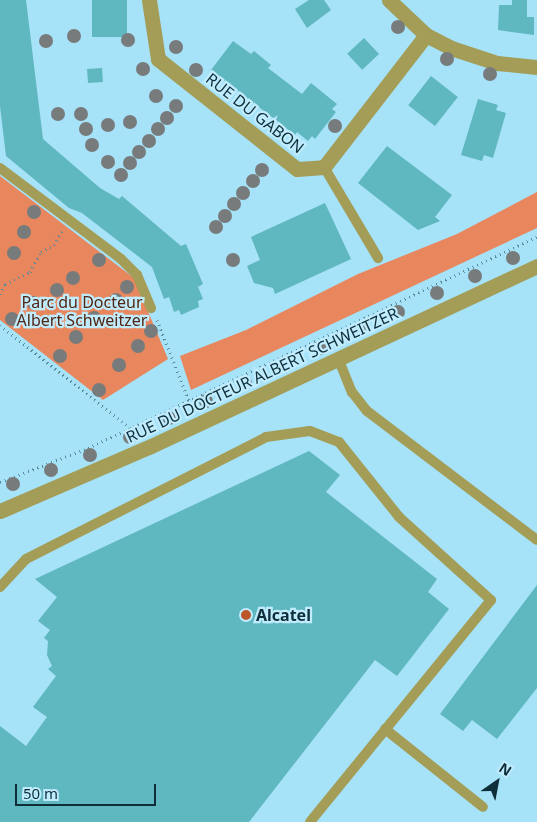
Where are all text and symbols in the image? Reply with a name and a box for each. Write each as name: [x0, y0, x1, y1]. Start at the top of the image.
street label: RUE DU GABON: [202, 69, 308, 157]
park label: Parc du Docteur Albert Schweitzer: [17, 292, 147, 330]
street label: RUE DU DOCTEUR ALBERT SCHWEITZER: [123, 303, 401, 447]
place label: Alcatel: [256, 605, 311, 625]
marker: Alcatel: [240, 609, 252, 621]
north arrow: [472, 757, 522, 807]
text: N: [495, 758, 515, 780]
scale bar: [18, 774, 159, 806]
text: 50 m: [23, 783, 58, 803]

